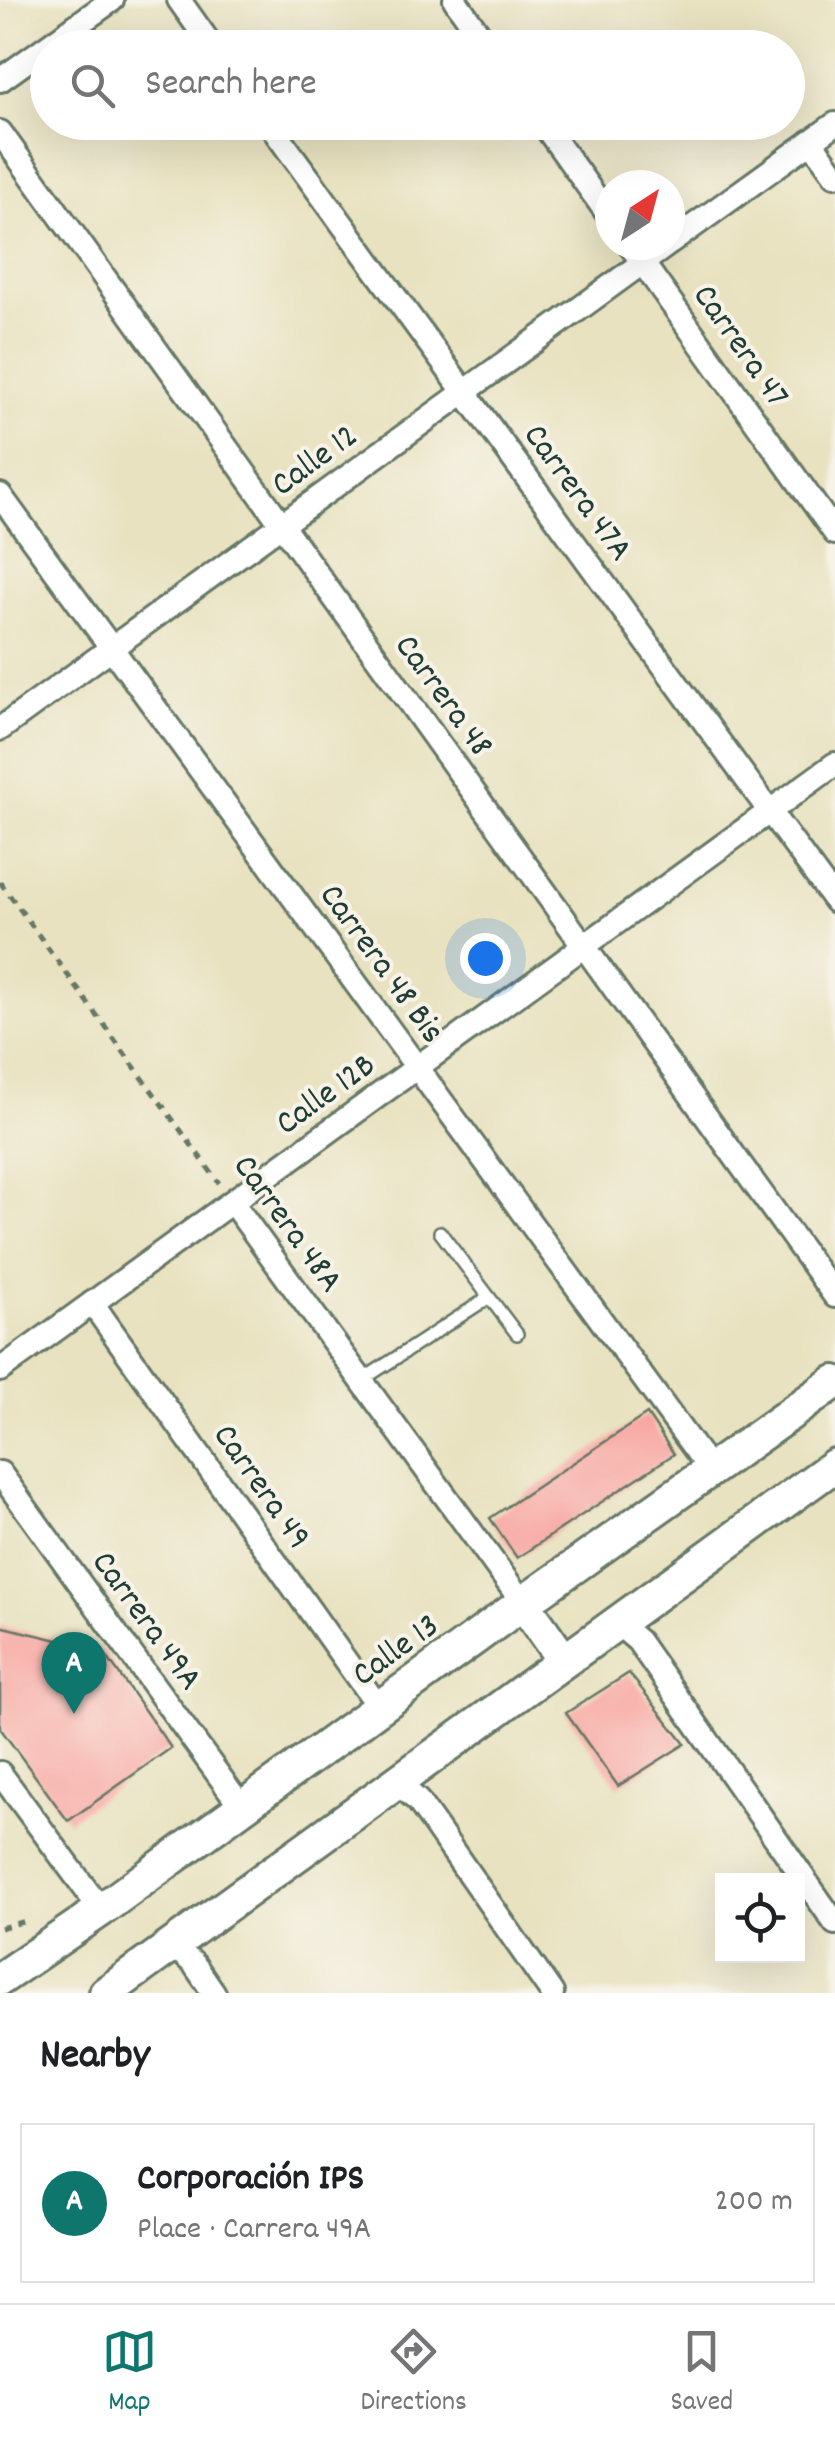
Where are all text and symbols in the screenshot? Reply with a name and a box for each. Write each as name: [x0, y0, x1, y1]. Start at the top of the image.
search box: [30, 30, 805, 140]
icon: search: [65, 58, 120, 113]
text: Search here: [145, 58, 317, 113]
north arrow: [595, 170, 685, 260]
street label: Carrera 47: [678, 275, 800, 419]
street label: Calle 12: [262, 413, 370, 511]
street label: Carrera 47A: [509, 415, 643, 573]
street label: Carrera 48: [380, 625, 504, 769]
street label: Carrera 48 Bis: [305, 875, 455, 1055]
your location: [460, 933, 511, 984]
street label: Calle 12B: [266, 1043, 387, 1150]
street label: Carrera 48A: [219, 1145, 353, 1304]
street label: Carrera 49: [198, 1415, 321, 1561]
street label: Carrera 49A: [77, 1542, 213, 1702]
street label: Calle 13: [343, 1603, 451, 1701]
pin: A: [42, 1632, 106, 1714]
map controls: [715, 1873, 805, 1963]
button: locate: [715, 1873, 805, 1963]
text: Nearby: [40, 2028, 150, 2088]
text: Corporación IPS: [137, 2153, 364, 2208]
text: A: [66, 2180, 83, 2226]
text: 200 m: [715, 2180, 793, 2226]
text: Place · Carrera 49A: [137, 2208, 371, 2254]
tab: Map: [102, 2324, 157, 2424]
tab: Directions: [361, 2324, 467, 2424]
tab: Saved: [671, 2324, 733, 2424]

